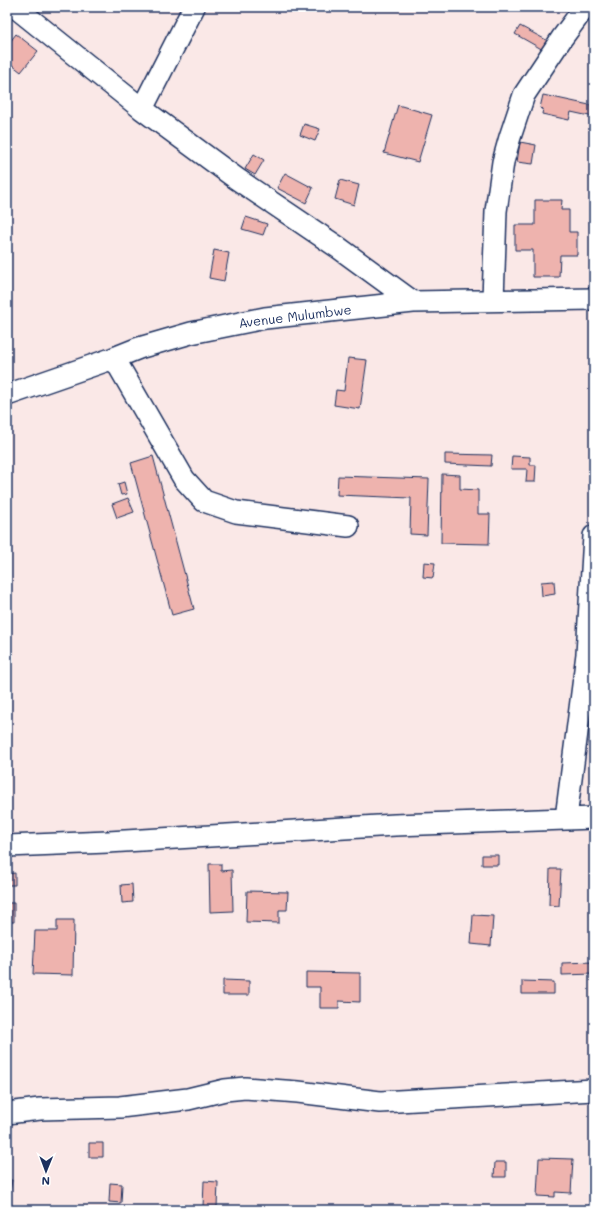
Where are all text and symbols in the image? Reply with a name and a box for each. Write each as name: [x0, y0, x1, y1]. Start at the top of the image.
street label: Avenue Mulumbwe: [237, 300, 352, 331]
north arrow: [26, 1151, 66, 1191]
text: N: [42, 1174, 50, 1189]

